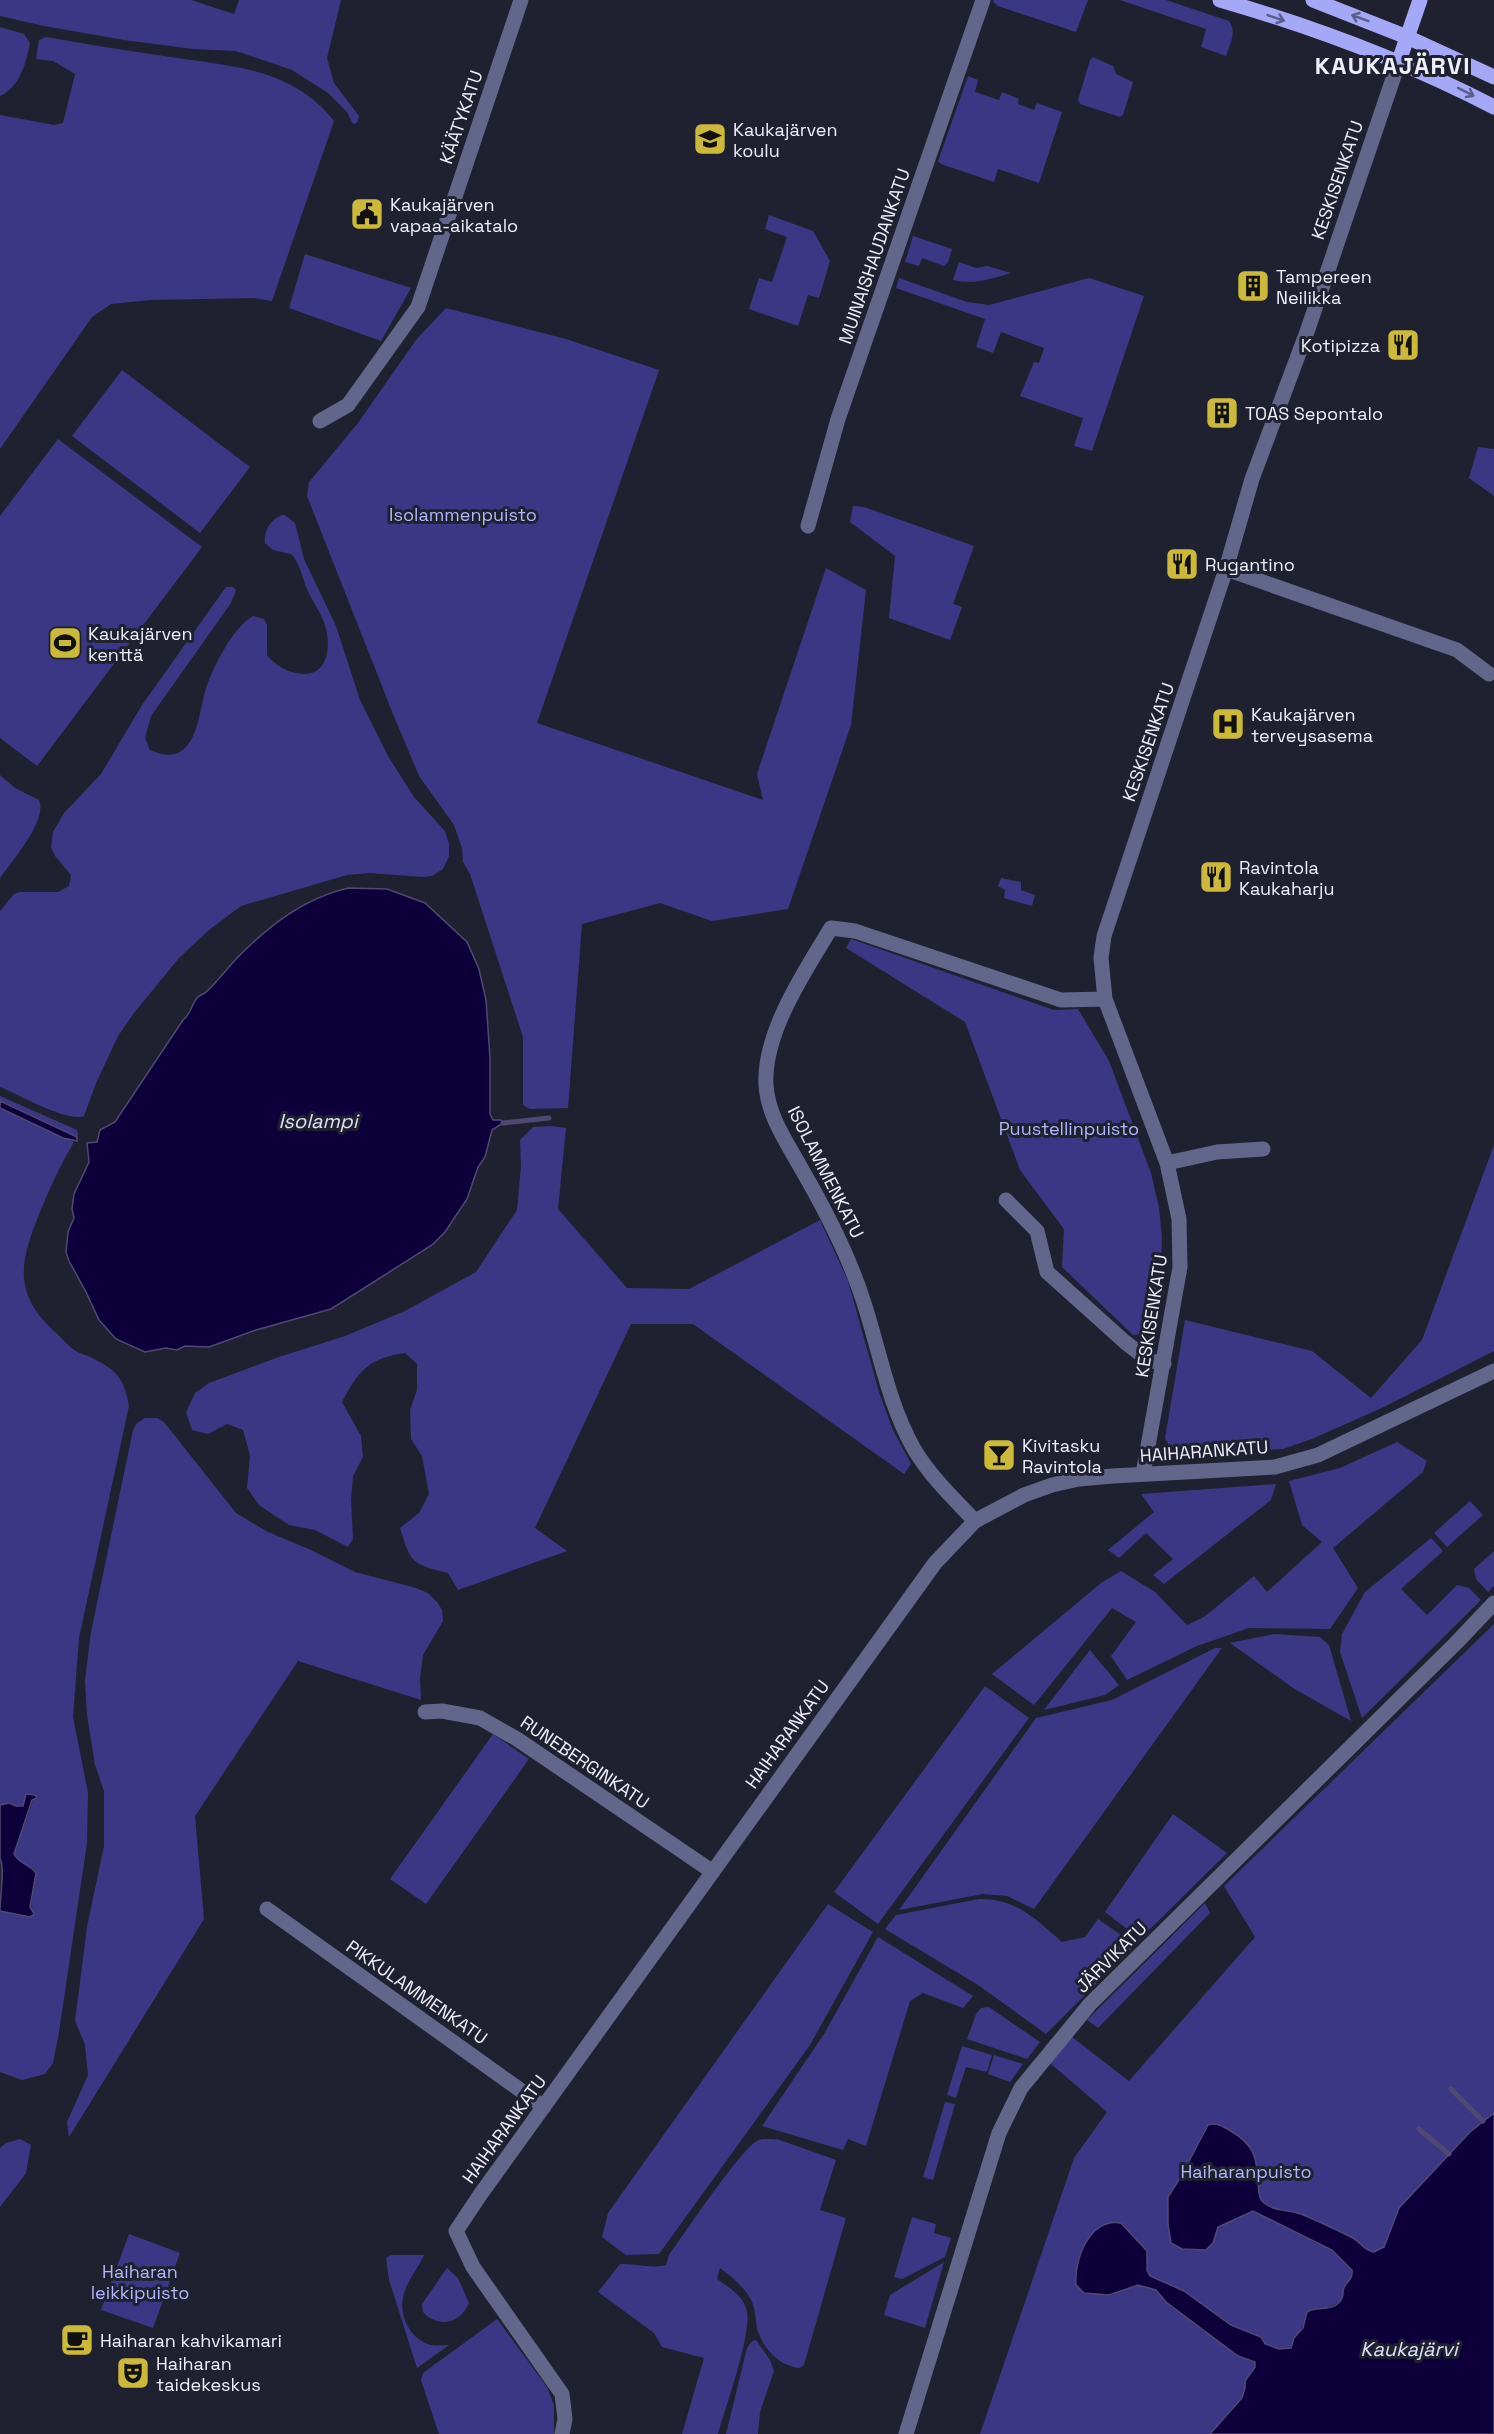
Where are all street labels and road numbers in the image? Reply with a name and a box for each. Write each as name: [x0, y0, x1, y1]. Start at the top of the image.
street label: KÄÄTYKATU: [434, 67, 488, 167]
street label: KESKISENKATU: [1306, 118, 1368, 242]
street label: MUINAISHAUDANKATU: [833, 165, 915, 347]
street label: KESKISENKATU: [1117, 680, 1179, 804]
street label: ISOLAMMENKATU: [783, 1102, 869, 1242]
street label: KESKISENKATU: [1130, 1253, 1172, 1379]
street label: HAIHARANKATU: [1139, 1435, 1269, 1467]
street label: HAIHARANKATU: [740, 1675, 834, 1793]
street label: RUNEBERGINKATU: [516, 1710, 654, 1814]
street label: JÄRVIKATU: [1070, 1916, 1152, 1998]
street label: PIKKULAMMENKATU: [342, 1935, 492, 2049]
street label: HAIHARANKATU: [457, 2070, 551, 2188]

